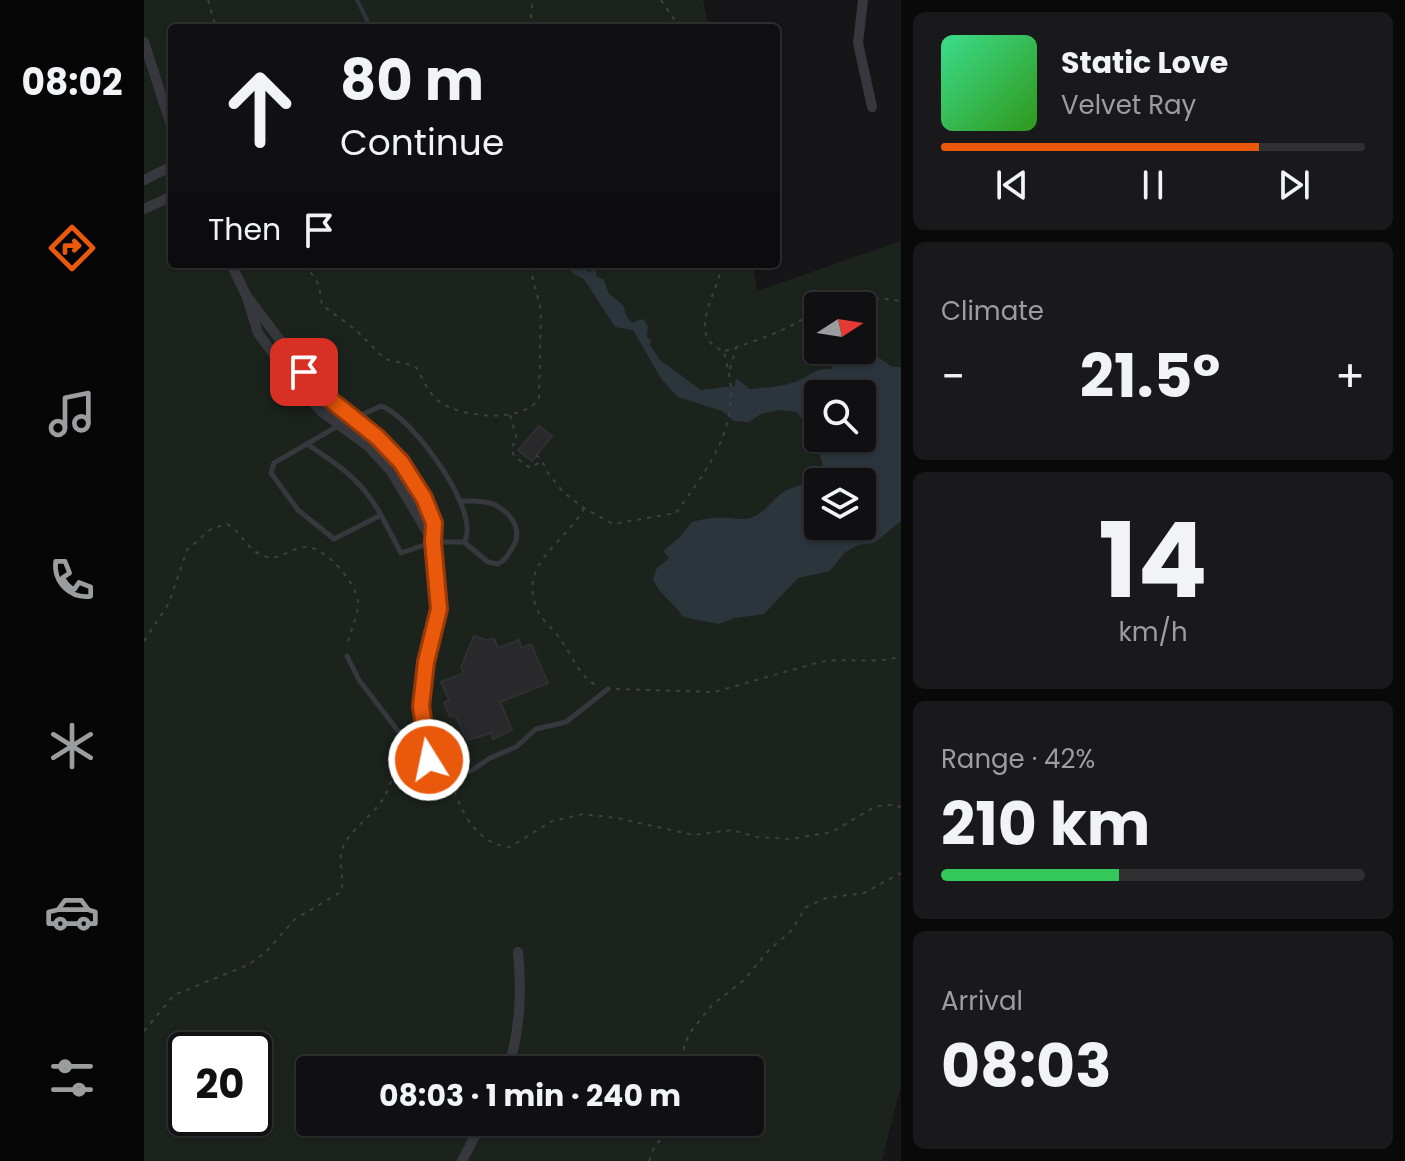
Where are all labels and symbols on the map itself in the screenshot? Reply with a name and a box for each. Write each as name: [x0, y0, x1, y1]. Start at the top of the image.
north arrow: [804, 292, 876, 364]
pin: [270, 338, 338, 406]
position arrow: [387, 718, 471, 802]
speed limit sign: 20: [168, 1032, 272, 1136]

